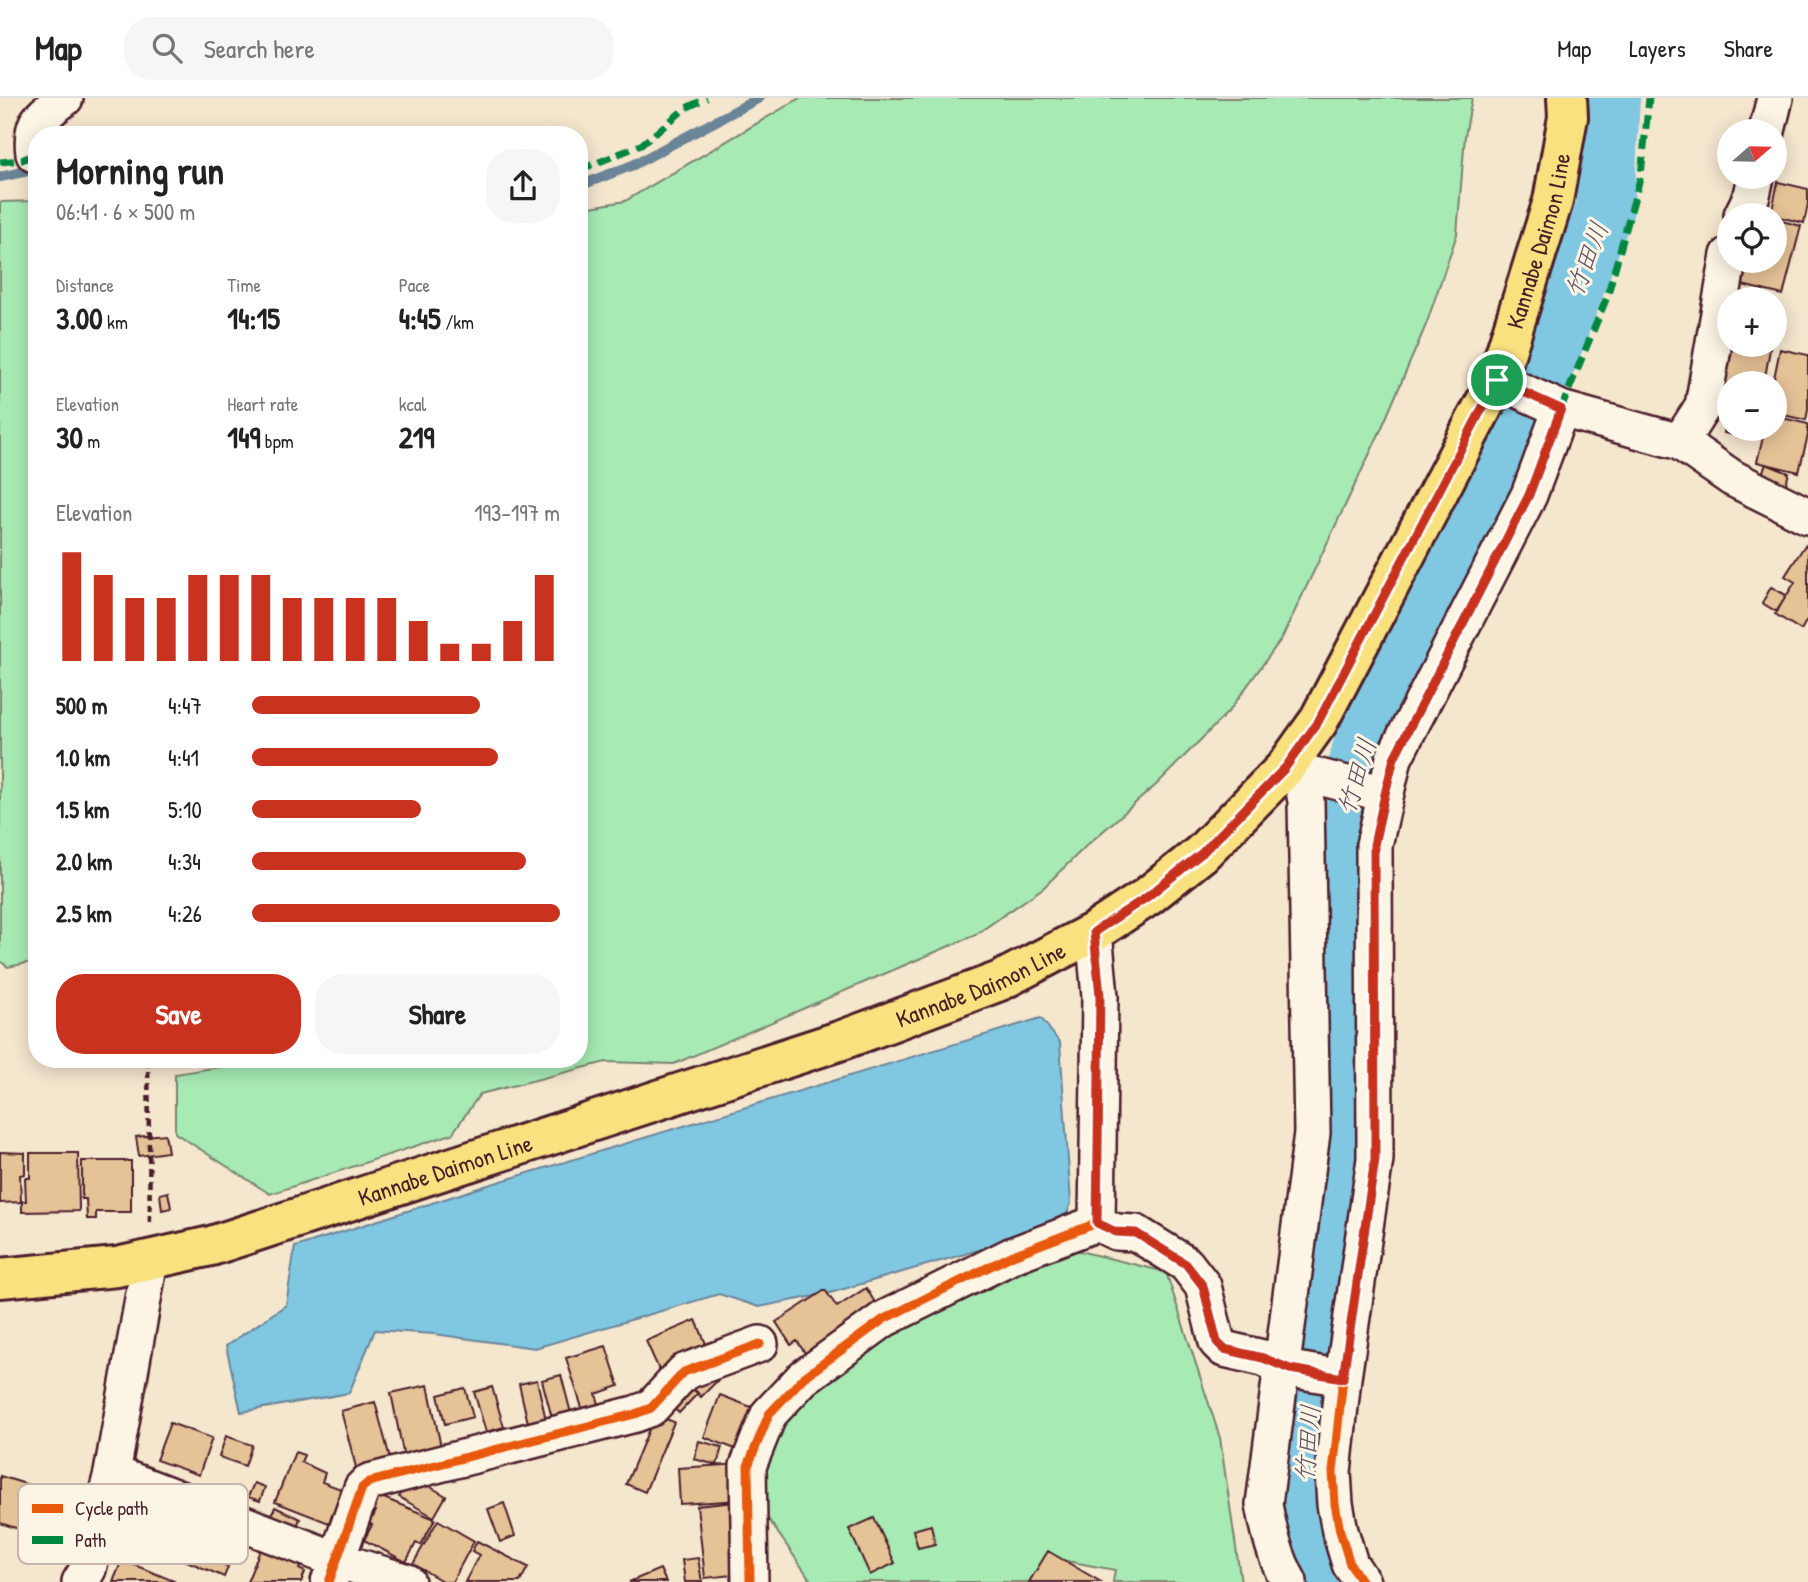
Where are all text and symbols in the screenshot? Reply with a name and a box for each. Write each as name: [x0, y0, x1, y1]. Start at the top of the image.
search box: [124, 17, 614, 80]
text: Map: [35, 26, 82, 70]
icon: search: [148, 29, 186, 67]
text: Search here: [204, 31, 315, 66]
text: Map: [1557, 32, 1591, 64]
text: Layers: [1629, 32, 1686, 64]
text: Share: [1724, 32, 1773, 64]
north arrow: [1717, 119, 1787, 189]
map controls: [1717, 119, 1787, 441]
text: Morning run: [56, 144, 224, 196]
button: share: [486, 149, 560, 223]
street label: Kannabe Daimon Line: [1498, 150, 1577, 333]
text: 06:41 · 6 × 500 m: [56, 196, 195, 227]
button: locate: [1717, 203, 1787, 273]
water label: 竹田川: [1556, 216, 1616, 302]
text: Distance: [56, 272, 114, 298]
text: Time: [227, 272, 261, 298]
text: Pace: [399, 272, 430, 298]
button: +: [1717, 287, 1787, 357]
text: 3.00: [56, 298, 103, 338]
text: 14:15: [227, 298, 280, 338]
text: 4:45: [399, 298, 441, 338]
text: km: [103, 309, 128, 335]
text: /km: [441, 309, 474, 335]
pin: [1467, 350, 1527, 410]
icon: arrive: [1478, 361, 1516, 399]
button: −: [1717, 371, 1787, 441]
text: Elevation: [56, 391, 119, 417]
text: Heart rate: [227, 391, 298, 417]
text: kcal: [399, 391, 426, 417]
text: 30: [56, 417, 83, 457]
text: 149: [227, 417, 260, 457]
text: 219: [399, 417, 435, 457]
text: m: [83, 428, 100, 454]
text: bpm: [260, 428, 294, 454]
text: Elevation: [56, 497, 132, 528]
text: 193–197 m: [474, 497, 560, 528]
text: 500 m: [56, 690, 107, 721]
text: 4:47: [168, 690, 202, 721]
water label: 竹田川: [1328, 734, 1384, 818]
text: 1.0 km: [56, 742, 110, 773]
text: 4:41: [168, 742, 199, 773]
text: 1.5 km: [56, 794, 109, 825]
text: 5:10: [168, 794, 202, 825]
text: 2.0 km: [56, 846, 112, 877]
text: 4:34: [168, 846, 201, 877]
text: 2.5 km: [56, 898, 112, 929]
text: 4:26: [168, 898, 202, 929]
street label: Kannabe Daimon Line: [891, 934, 1071, 1034]
button: Save: [56, 974, 301, 1054]
button: Share: [315, 974, 560, 1054]
street label: Kannabe Daimon Line: [354, 1126, 537, 1213]
water label: 竹田川: [1286, 1403, 1328, 1483]
legend: [18, 1484, 248, 1564]
text: Cycle path: [75, 1495, 148, 1521]
text: Path: [75, 1527, 106, 1553]

